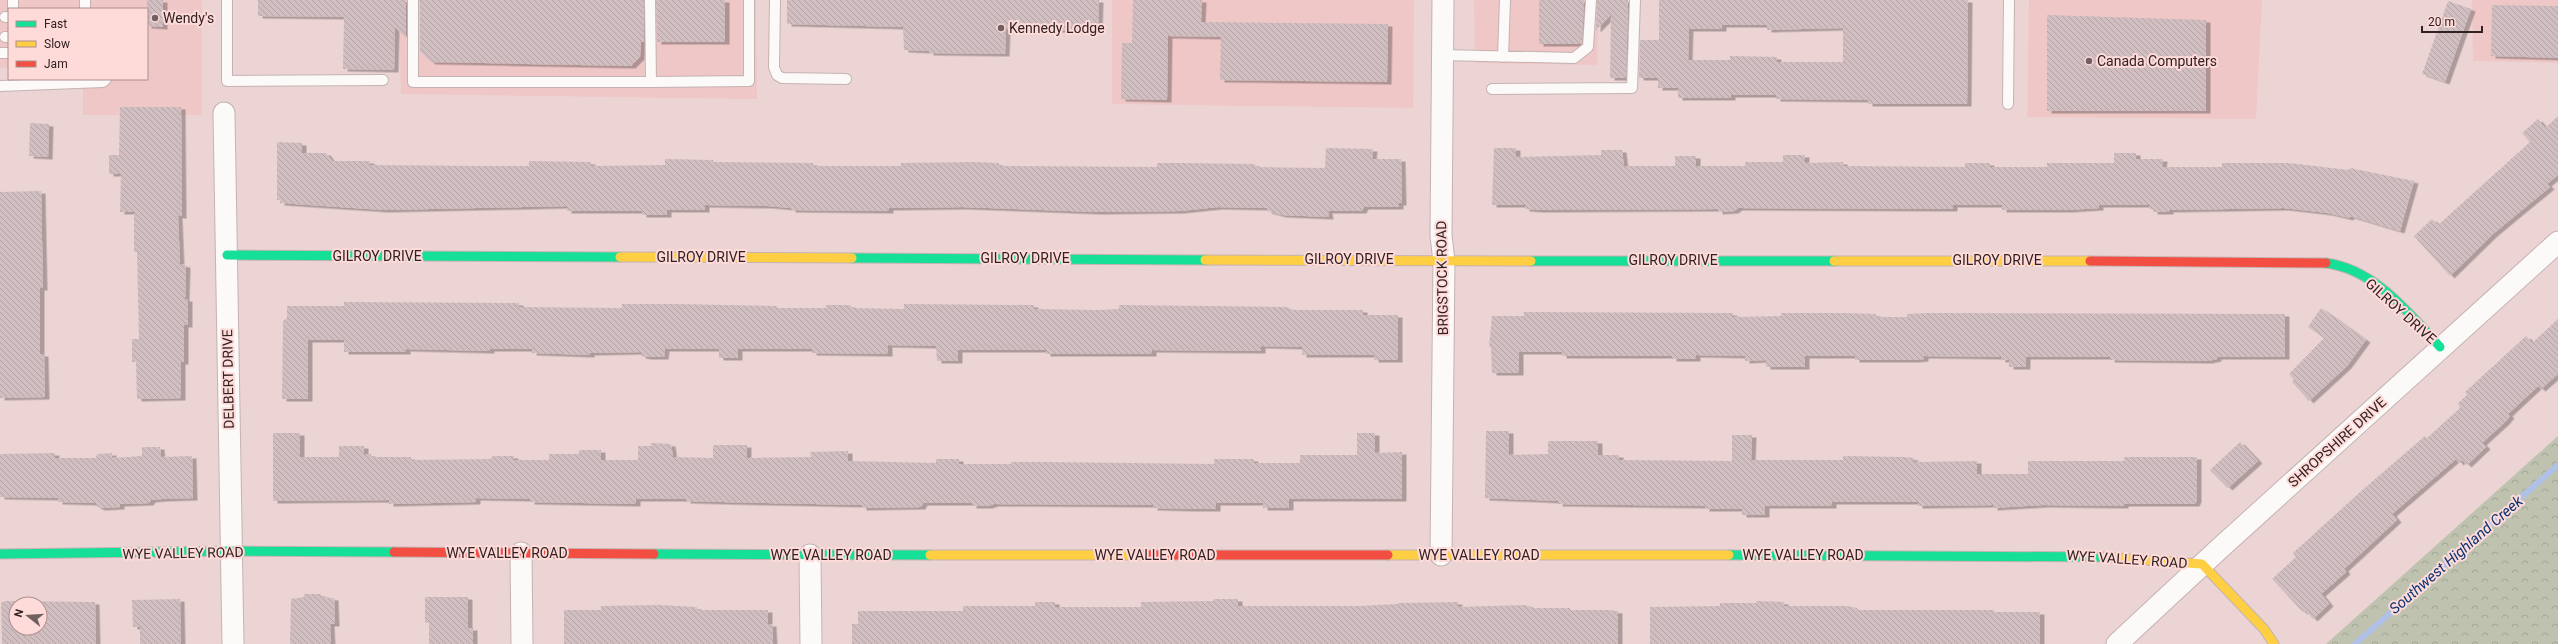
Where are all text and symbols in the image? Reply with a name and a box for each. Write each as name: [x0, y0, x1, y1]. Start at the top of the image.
legend: [8, 8, 148, 80]
scale bar: [2422, 8, 2482, 34]
place label: Wendy's: [163, 10, 214, 26]
marker: Wendy's: [150, 13, 160, 23]
text: 20 m: [2428, 15, 2455, 29]
text: Fast: [44, 17, 67, 31]
place label: Kennedy Lodge: [1009, 20, 1105, 36]
marker: Kennedy Lodge: [996, 23, 1006, 33]
text: Slow: [44, 37, 70, 51]
place label: Canada Computers: [2097, 53, 2217, 69]
marker: Canada Computers: [2084, 56, 2094, 66]
text: Jam: [44, 57, 68, 71]
street label: BRIGSTOCK ROAD: [1433, 221, 1451, 335]
street label: GILROY DRIVE: [332, 248, 422, 264]
street label: GILROY DRIVE: [656, 249, 746, 265]
street label: GILROY DRIVE: [980, 250, 1070, 266]
street label: GILROY DRIVE: [1304, 251, 1394, 267]
street label: GILROY DRIVE: [1628, 252, 1718, 268]
street label: GILROY DRIVE: [1952, 252, 2042, 268]
street label: GILROY DRIVE: [2362, 275, 2440, 347]
street label: DELBERT DRIVE: [219, 329, 237, 429]
street label: SHROPSHIRE DRIVE: [2285, 394, 2389, 490]
water label: Southwest Highland Creek: [2386, 492, 2527, 618]
street label: WYE VALLEY ROAD: [122, 544, 244, 562]
street label: WYE VALLEY ROAD: [446, 545, 568, 561]
street label: WYE VALLEY ROAD: [770, 547, 892, 563]
street label: WYE VALLEY ROAD: [1094, 547, 1216, 563]
street label: WYE VALLEY ROAD: [1418, 547, 1540, 563]
street label: WYE VALLEY ROAD: [1742, 547, 1864, 563]
street label: WYE VALLEY ROAD: [2066, 547, 2188, 571]
north arrow: [8, 596, 48, 636]
text: N: [12, 607, 26, 619]

